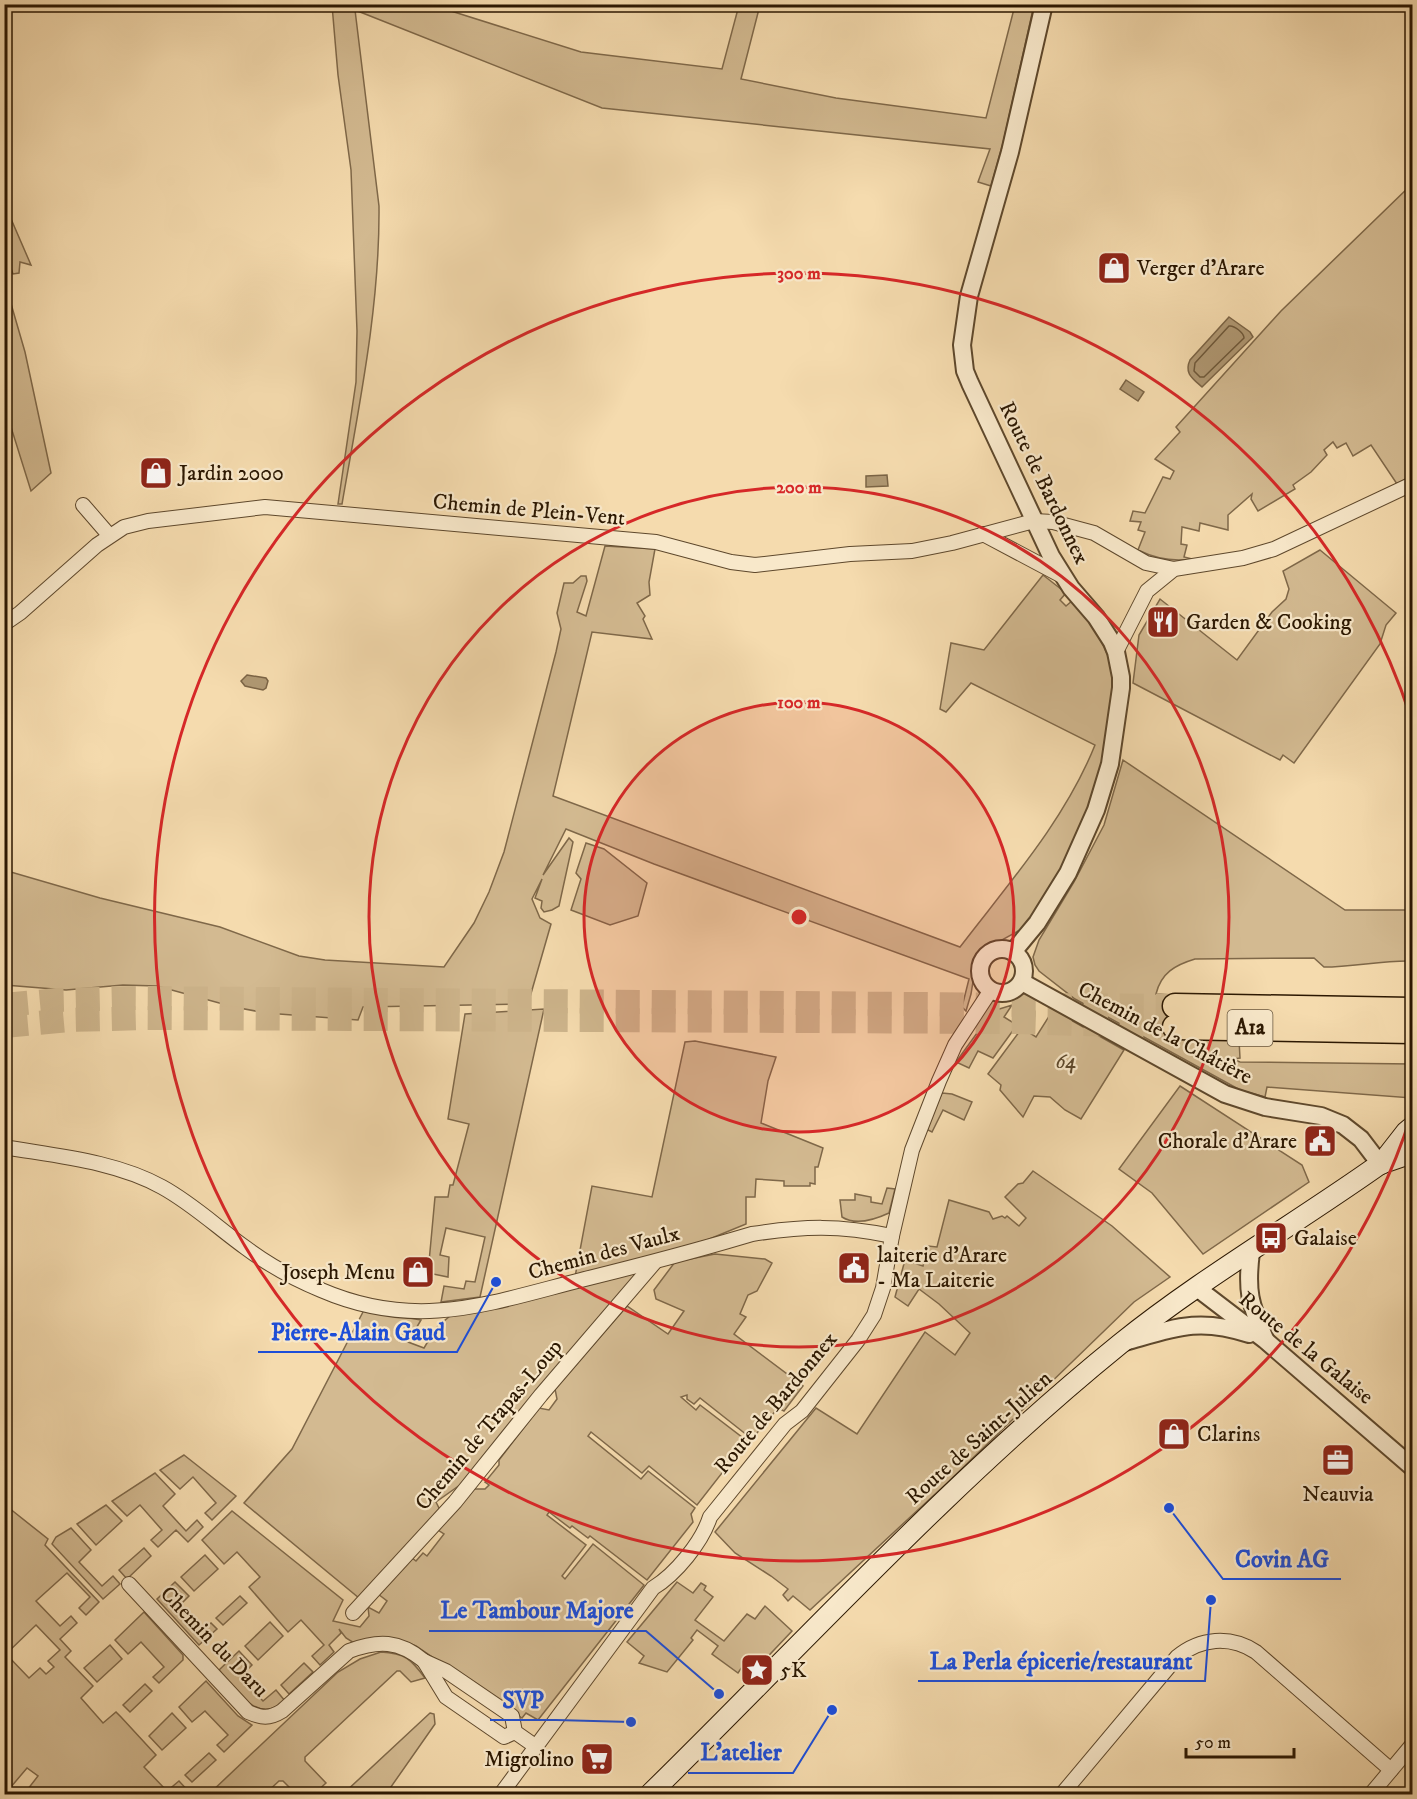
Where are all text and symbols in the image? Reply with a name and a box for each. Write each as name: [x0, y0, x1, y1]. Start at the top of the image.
shop icon: Verger d'Arare: [1096, 250, 1132, 286]
place label: Verger d'Arare: [1136, 255, 1265, 282]
text: 300 m: [777, 263, 821, 285]
street label: Route de Bardonnex: [993, 397, 1095, 569]
shop icon: Jardin 2000: [138, 455, 174, 491]
place label: Jardin 2000: [177, 460, 284, 487]
text: 200 m: [776, 477, 822, 499]
street label: Chemin de Plein-Vent: [432, 488, 626, 532]
restaurant icon: Garden & Cooking: [1145, 604, 1181, 640]
place label: Garden & Cooking: [1186, 609, 1352, 636]
text: 100 m: [777, 692, 821, 714]
centre of rings: [789, 907, 809, 927]
street label: Chemin de la Châtière: [1073, 976, 1257, 1090]
road number: A1a: [1228, 1010, 1272, 1046]
park label: 64: [1056, 1048, 1076, 1075]
public building icon: Chorale d’Arare: [1302, 1123, 1338, 1159]
place label: Chorale d’Arare: [1158, 1128, 1297, 1155]
street label: Chemin des Vaulx: [525, 1220, 683, 1286]
bus stop icon: Galaise: [1253, 1220, 1289, 1256]
place label: Galaise: [1294, 1225, 1357, 1252]
place label: laiterie d'Arare - Ma Laiterie: [877, 1242, 1007, 1294]
public building icon: laiterie d'Arare - Ma Laiterie: [836, 1250, 872, 1286]
shop icon: Joseph Menu: [400, 1254, 436, 1290]
place label: Joseph Menu: [279, 1259, 395, 1286]
street label: Route de la Galaise: [1233, 1286, 1379, 1410]
callout: Pierre-Alain Gaud: [258, 1310, 457, 1352]
text: Pierre-Alain Gaud: [271, 1318, 446, 1348]
street label: Route de Bardonnex: [709, 1326, 843, 1480]
street label: Chemin de Trapas-Loup: [409, 1334, 569, 1516]
street label: Route de Saint-Julien: [900, 1365, 1058, 1511]
shop icon: Clarins: [1156, 1416, 1192, 1452]
place label: Clarins: [1197, 1421, 1260, 1448]
office icon: Neauvia: [1320, 1442, 1356, 1478]
place label: Neauvia: [1302, 1481, 1374, 1508]
callout: Covin AG: [1223, 1537, 1341, 1579]
text: Covin AG: [1235, 1545, 1329, 1575]
street label: Chemin du Daru: [154, 1581, 274, 1703]
callout: Le Tambour Majore: [429, 1589, 646, 1631]
text: Le Tambour Majore: [440, 1596, 634, 1626]
callout: La Perla épicerie/restaurant: [918, 1639, 1205, 1681]
text: La Perla épicerie/restaurant: [929, 1647, 1193, 1677]
place icon: 5K: [739, 1652, 775, 1688]
place label: 5K: [780, 1657, 807, 1684]
callout: SVP: [490, 1678, 556, 1720]
text: SVP: [502, 1686, 544, 1716]
scale bar: [1186, 1721, 1294, 1759]
callout: L'atelier: [688, 1731, 793, 1773]
text: 50 m: [1195, 1732, 1231, 1754]
text: L'atelier: [700, 1738, 783, 1768]
supermarket icon: Migrolino: [579, 1741, 615, 1777]
place label: Migrolino: [484, 1746, 574, 1773]

